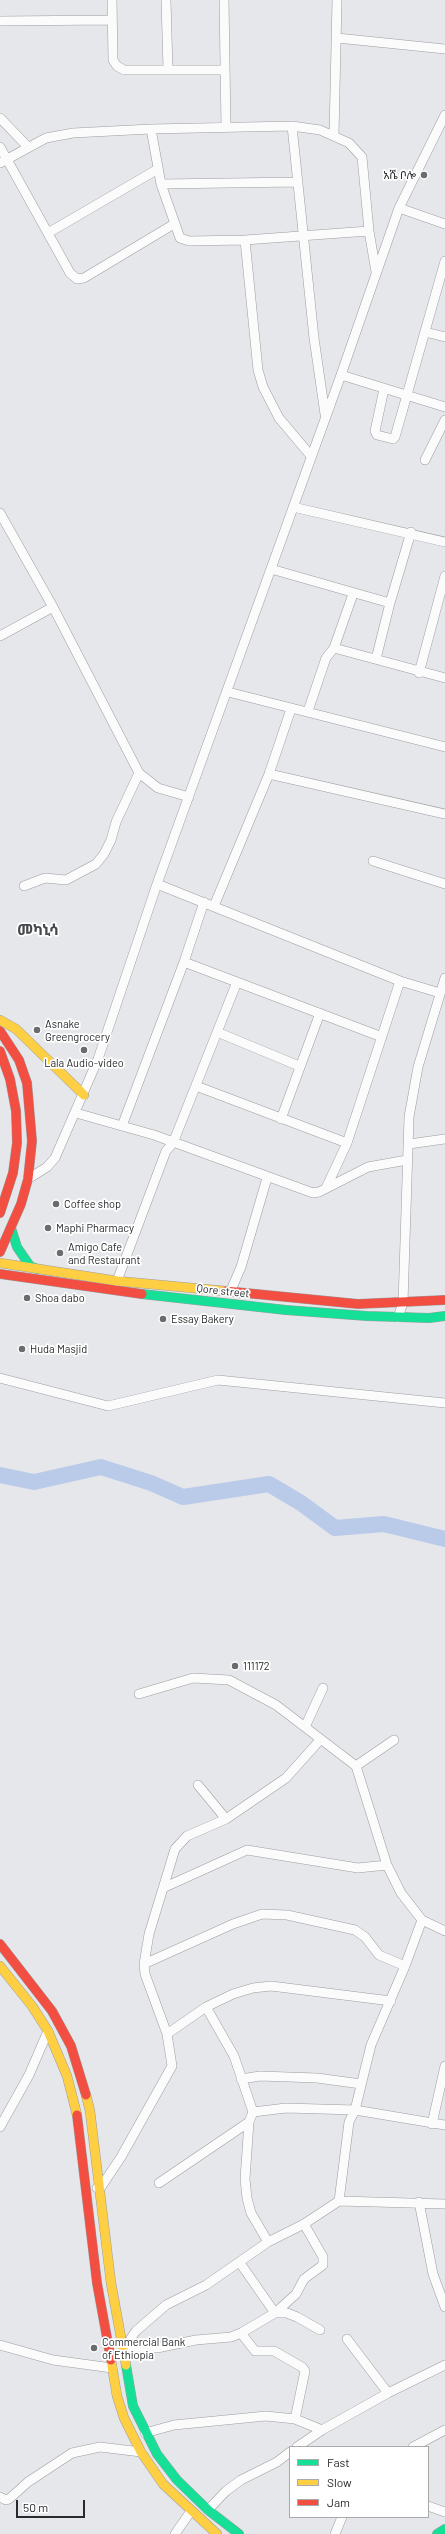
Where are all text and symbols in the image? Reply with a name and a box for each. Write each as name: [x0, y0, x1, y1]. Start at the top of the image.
place label: አሼ ቦሎ: [383, 168, 416, 182]
marker: አሼ ቦሎ: [419, 170, 429, 180]
district label: መካኒሳ: [17, 921, 59, 939]
place label: Asnake Greengrocery: [45, 1017, 110, 1043]
marker: Asnake Greengrocery: [32, 1025, 42, 1035]
marker: Lala Audio-video: [79, 1045, 89, 1055]
place label: Lala Audio-video: [44, 1056, 124, 1070]
place label: Coffee shop: [64, 1197, 121, 1211]
marker: Coffee shop: [51, 1199, 61, 1209]
place label: Maphi Pharmacy: [56, 1221, 134, 1235]
marker: Maphi Pharmacy: [43, 1223, 53, 1233]
place label: Amigo Cafe and Restaurant: [68, 1240, 140, 1266]
marker: Amigo Cafe and Restaurant: [55, 1248, 65, 1258]
street label: Qore street: [196, 1282, 250, 1300]
place label: Shoa dabo: [35, 1291, 85, 1305]
marker: Shoa dabo: [22, 1293, 32, 1303]
place label: Essay Bakery: [171, 1312, 234, 1326]
marker: Essay Bakery: [158, 1314, 168, 1324]
place label: Huda Masjid: [30, 1342, 87, 1356]
marker: Huda Masjid: [17, 1344, 27, 1354]
place label: 111172: [243, 1659, 270, 1673]
marker: 111172: [230, 1661, 240, 1671]
place label: Commercial Bank of Ethiopia: [102, 2335, 185, 2361]
marker: Commercial Bank of Ethiopia: [89, 2343, 99, 2353]
legend: [289, 2446, 429, 2518]
text: Fast: [327, 2455, 350, 2469]
text: Slow: [327, 2475, 352, 2489]
scale bar: [18, 2492, 87, 2518]
text: Jam: [327, 2495, 350, 2509]
text: 50 m: [23, 2500, 48, 2514]

